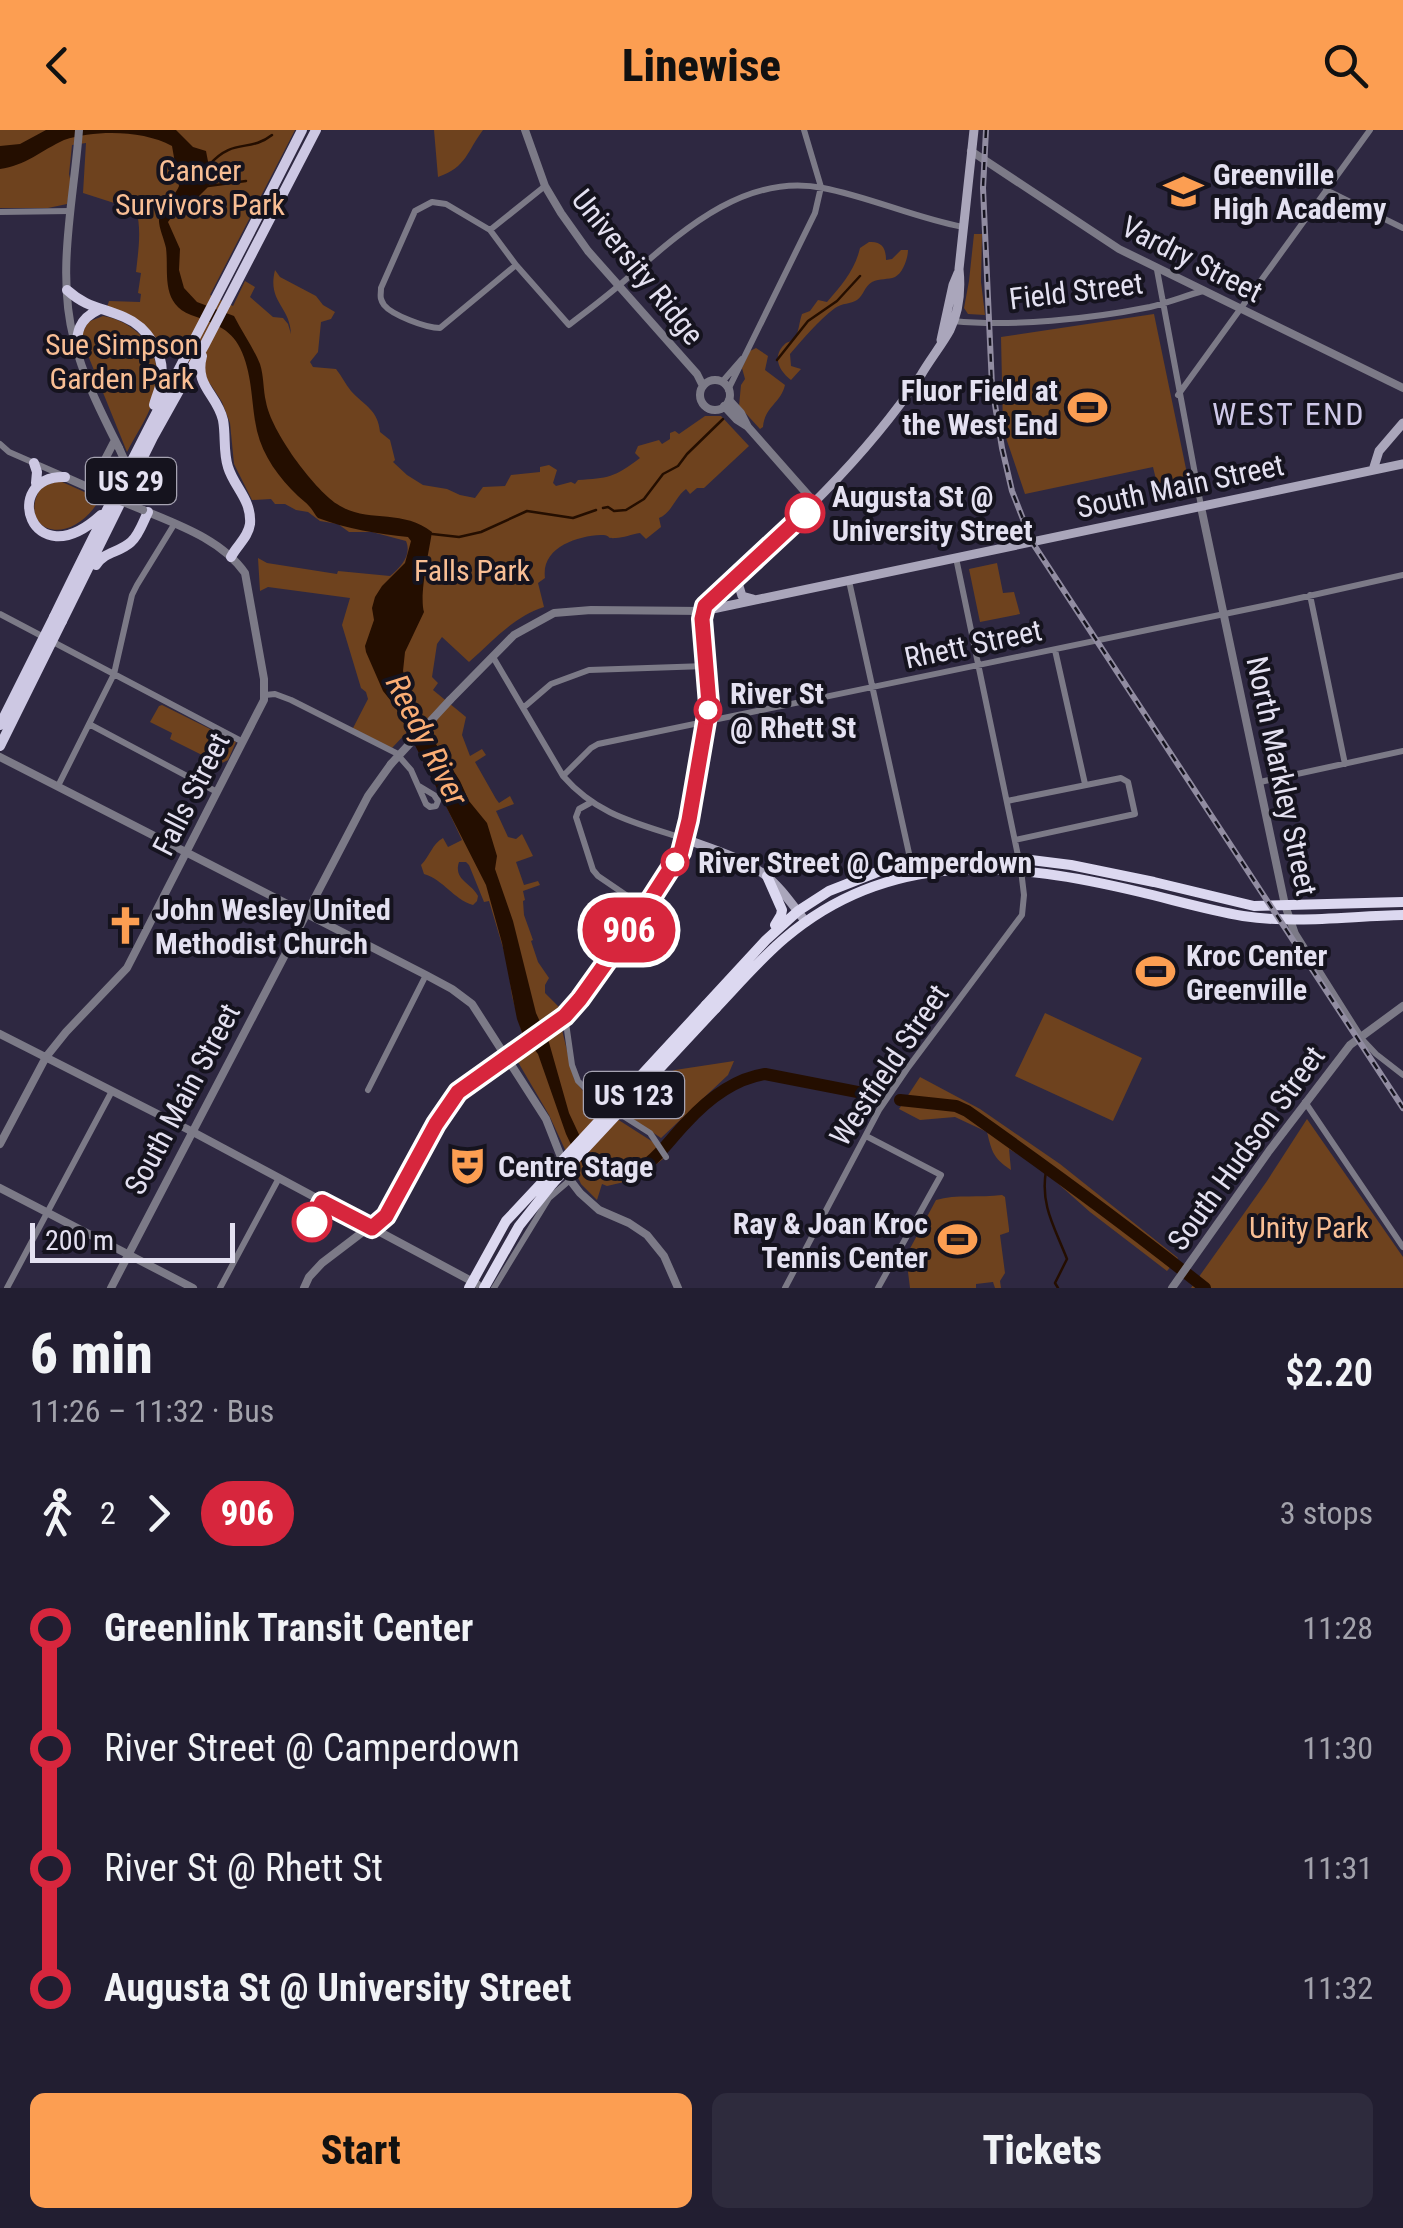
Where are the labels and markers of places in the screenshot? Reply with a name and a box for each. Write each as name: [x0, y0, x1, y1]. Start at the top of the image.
place label: Greenville High Academy: [1213, 157, 1387, 226]
school or university icon: Greenville High Academy: [1162, 170, 1204, 212]
place label: Fluor Field at the West End: [901, 373, 1058, 442]
sports icon: Fluor Field at the West End: [1067, 386, 1109, 428]
place label: Augusta St @ University Street: [832, 479, 1033, 548]
marker: Augusta St @ University Street: [786, 494, 824, 532]
place label: River St @ Rhett St: [730, 676, 856, 745]
marker: River St @ Rhett St: [695, 697, 721, 723]
place label: River Street @ Camperdown: [698, 845, 1032, 880]
marker: River Street @ Camperdown: [662, 849, 688, 875]
place label: John Wesley United Methodist Church: [155, 892, 391, 961]
church icon: John Wesley United Methodist Church: [104, 905, 146, 947]
place label: Kroc Center Greenville: [1186, 938, 1327, 1007]
sports icon: Kroc Center Greenville: [1135, 951, 1177, 993]
theatre icon: Centre Stage: [447, 1145, 489, 1187]
place label: Centre Stage: [498, 1149, 653, 1184]
unlabelled marker: [293, 1203, 331, 1241]
place label: Ray & Joan Kroc Tennis Center: [733, 1206, 928, 1275]
sports icon: Ray & Joan Kroc Tennis Center: [937, 1219, 979, 1261]

